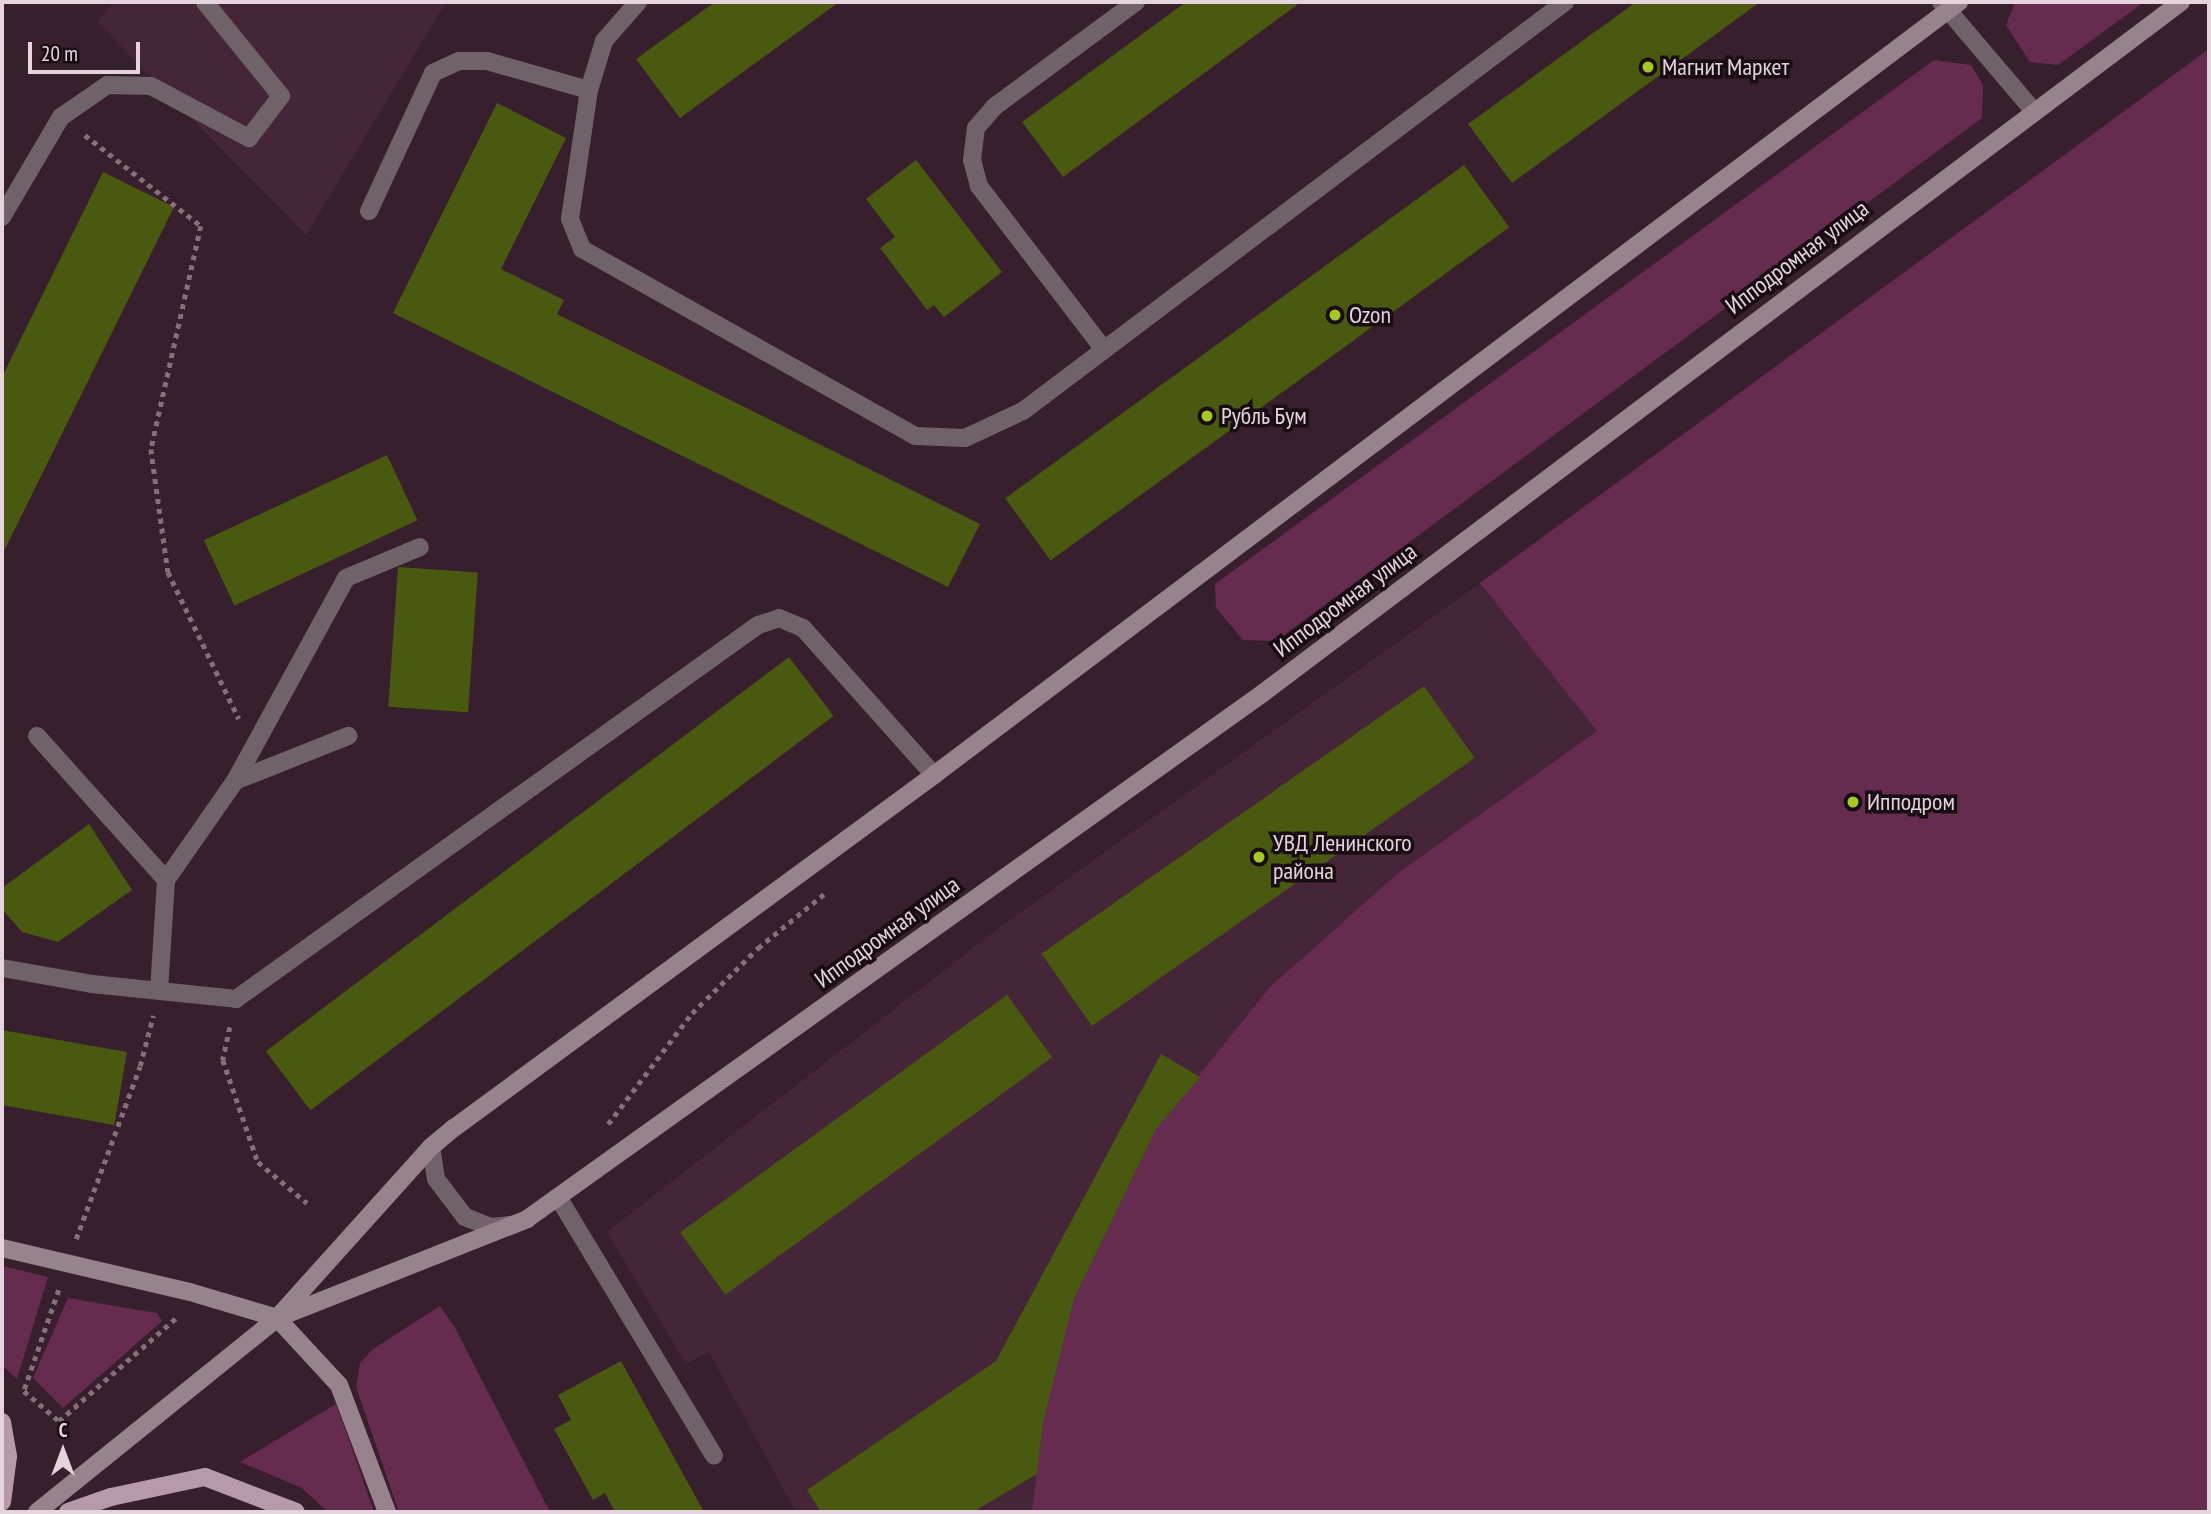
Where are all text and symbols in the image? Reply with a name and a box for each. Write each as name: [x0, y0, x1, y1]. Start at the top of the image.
scale bar: [32, 28, 144, 72]
text: 20 m: [41, 40, 78, 67]
place label: Магнит Маркет: [1662, 53, 1790, 81]
marker: Магнит Маркет: [1640, 59, 1656, 75]
street label: Ипподромная улица: [1720, 194, 1874, 320]
place label: Ozon: [1349, 301, 1391, 329]
marker: Ozon: [1327, 307, 1343, 323]
place label: Рубль Бум: [1221, 402, 1307, 430]
marker: Рубль Бум: [1199, 408, 1215, 424]
street label: Ипподромная улица: [1268, 537, 1422, 663]
place label: Ипподром: [1867, 788, 1955, 816]
marker: Ипподром: [1845, 794, 1861, 810]
place label: УВД Ленинского района: [1273, 829, 1412, 885]
marker: УВД Ленинского района: [1251, 849, 1267, 865]
street label: Ипподромная улица: [809, 870, 965, 994]
north arrow: [28, 1416, 98, 1486]
text: С: [59, 1418, 67, 1442]

